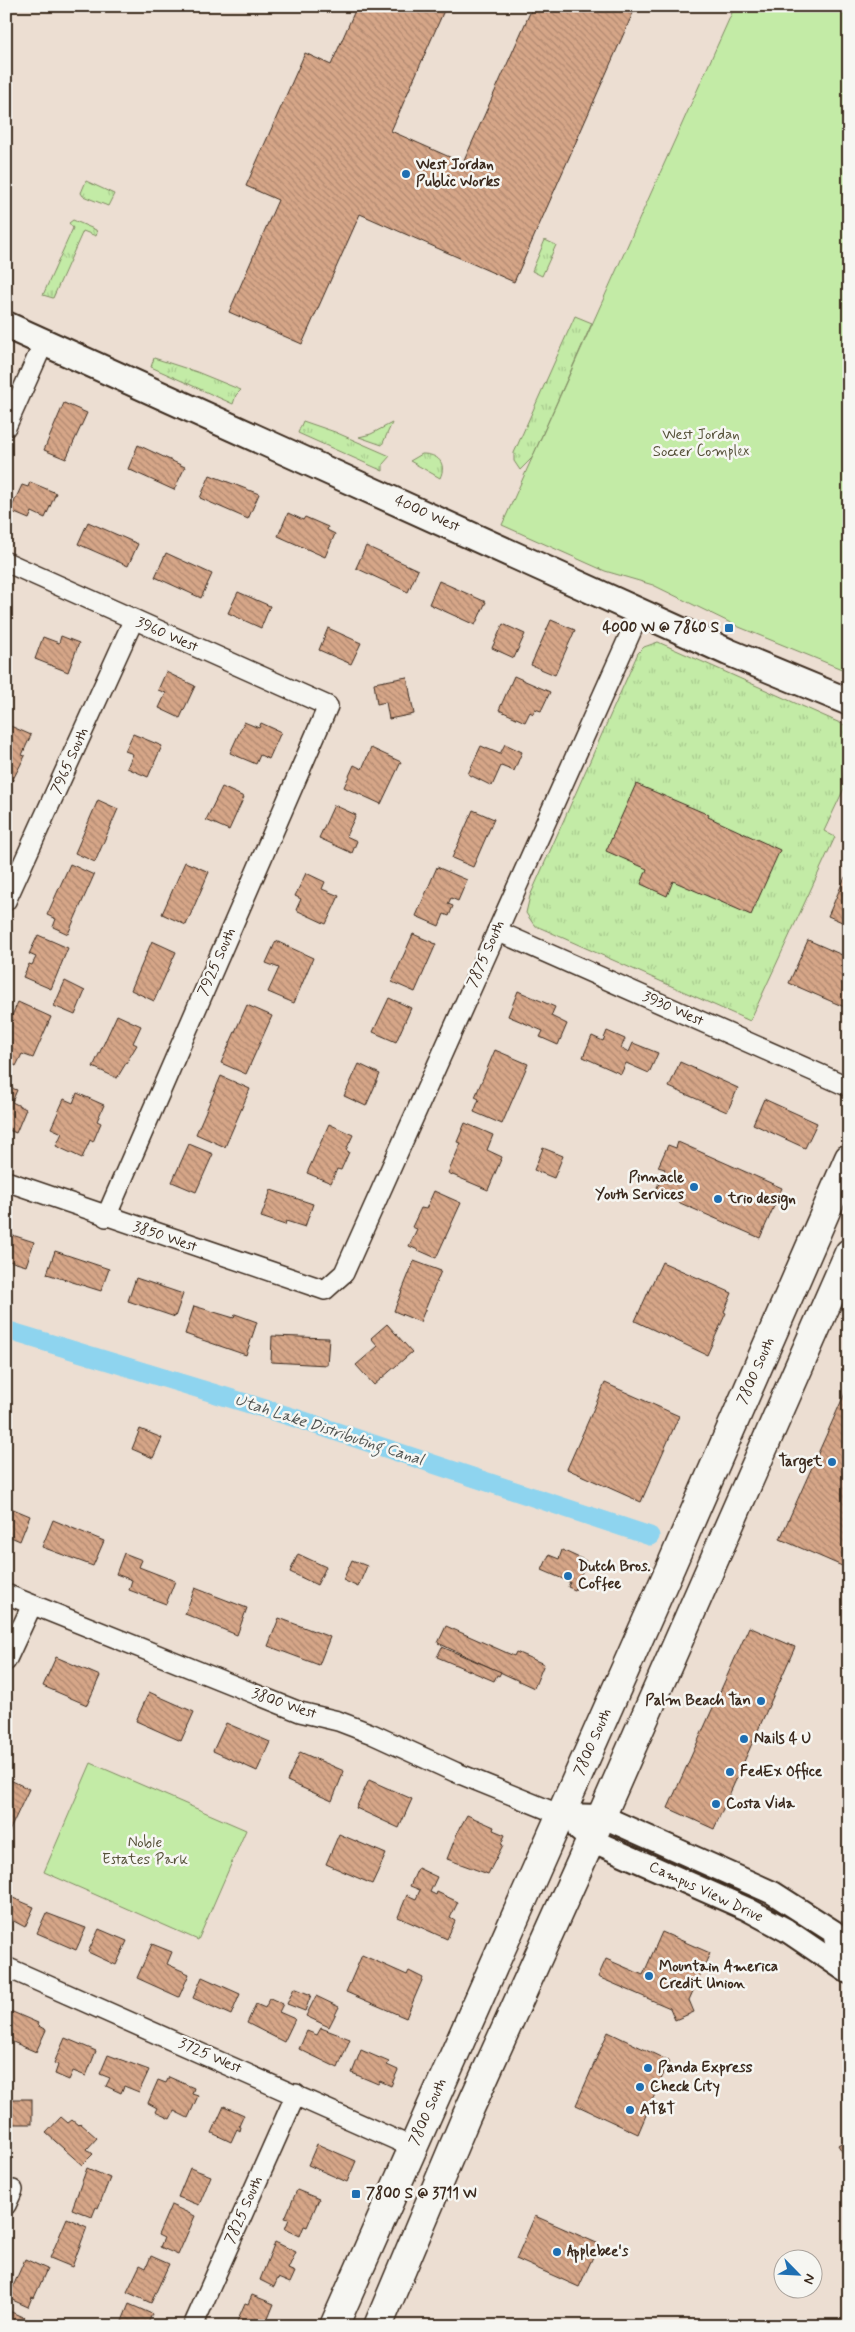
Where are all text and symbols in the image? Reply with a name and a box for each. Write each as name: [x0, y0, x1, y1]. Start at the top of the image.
place label: West Jordan Public Works: [415, 155, 500, 192]
marker: West Jordan Public Works: [400, 168, 412, 180]
park label: West Jordan Soccer Complex: [653, 425, 749, 462]
street label: 4000 West: [391, 491, 463, 538]
street label: 3960 West: [133, 612, 202, 658]
place label: 4000 W @ 7860 S: [602, 618, 719, 638]
marker: 4000 W @ 7860 S: [723, 622, 735, 634]
street label: 7965 South: [46, 725, 94, 797]
street label: 7875 South: [462, 917, 510, 991]
street label: 7925 South: [193, 925, 241, 999]
street label: 3930 West: [639, 987, 707, 1032]
place label: Pinnacle Youth Services: [595, 1168, 684, 1205]
marker: Pinnacle Youth Services: [688, 1181, 700, 1193]
place label: trio design: [727, 1189, 796, 1211]
marker: trio design: [712, 1193, 724, 1205]
street label: 3850 West: [130, 1217, 200, 1257]
street label: 7800 South: [732, 1334, 780, 1408]
water label: Utah Lake Distributing Canal: [231, 1390, 428, 1473]
place label: Target: [778, 1452, 823, 1474]
marker: Target: [826, 1456, 838, 1468]
place label: Dutch Bros. Coffee: [578, 1557, 651, 1594]
marker: Dutch Bros. Coffee: [562, 1570, 574, 1582]
street label: 3800 West: [249, 1684, 320, 1725]
place label: Palm Beach Tan: [645, 1691, 751, 1711]
marker: Palm Beach Tan: [755, 1695, 767, 1707]
street label: 7800 South: [569, 1705, 617, 1779]
place label: Nails 4 U: [754, 1729, 812, 1749]
marker: Nails 4 U: [738, 1733, 750, 1745]
place label: FedEx Office: [740, 1761, 823, 1782]
marker: FedEx Office: [724, 1766, 736, 1778]
place label: Costa Vida: [726, 1794, 796, 1814]
marker: Costa Vida: [710, 1798, 722, 1810]
park label: Noble Estates Park: [102, 1833, 188, 1870]
street label: Campus View Drive: [646, 1857, 767, 1927]
place label: Mountain America Credit Union: [659, 1957, 778, 1994]
marker: Mountain America Credit Union: [643, 1970, 655, 1982]
street label: 3725 West: [175, 2033, 245, 2079]
place label: Panda Express: [658, 2058, 753, 2078]
marker: Panda Express: [642, 2062, 654, 2074]
street label: 7800 South: [404, 2075, 452, 2149]
place label: Check City: [650, 2077, 720, 2097]
marker: Check City: [634, 2081, 646, 2093]
place label: AT&T: [640, 2100, 677, 2120]
marker: AT&T: [624, 2104, 636, 2116]
street label: 7825 South: [220, 2173, 268, 2247]
place label: 7800 S @ 3711 W: [366, 2184, 477, 2204]
marker: 7800 S @ 3711 W: [350, 2188, 362, 2200]
place label: Applebee's: [567, 2242, 629, 2263]
marker: Applebee's: [551, 2246, 563, 2258]
north arrow: [772, 2250, 822, 2300]
text: N: [799, 2271, 819, 2287]

